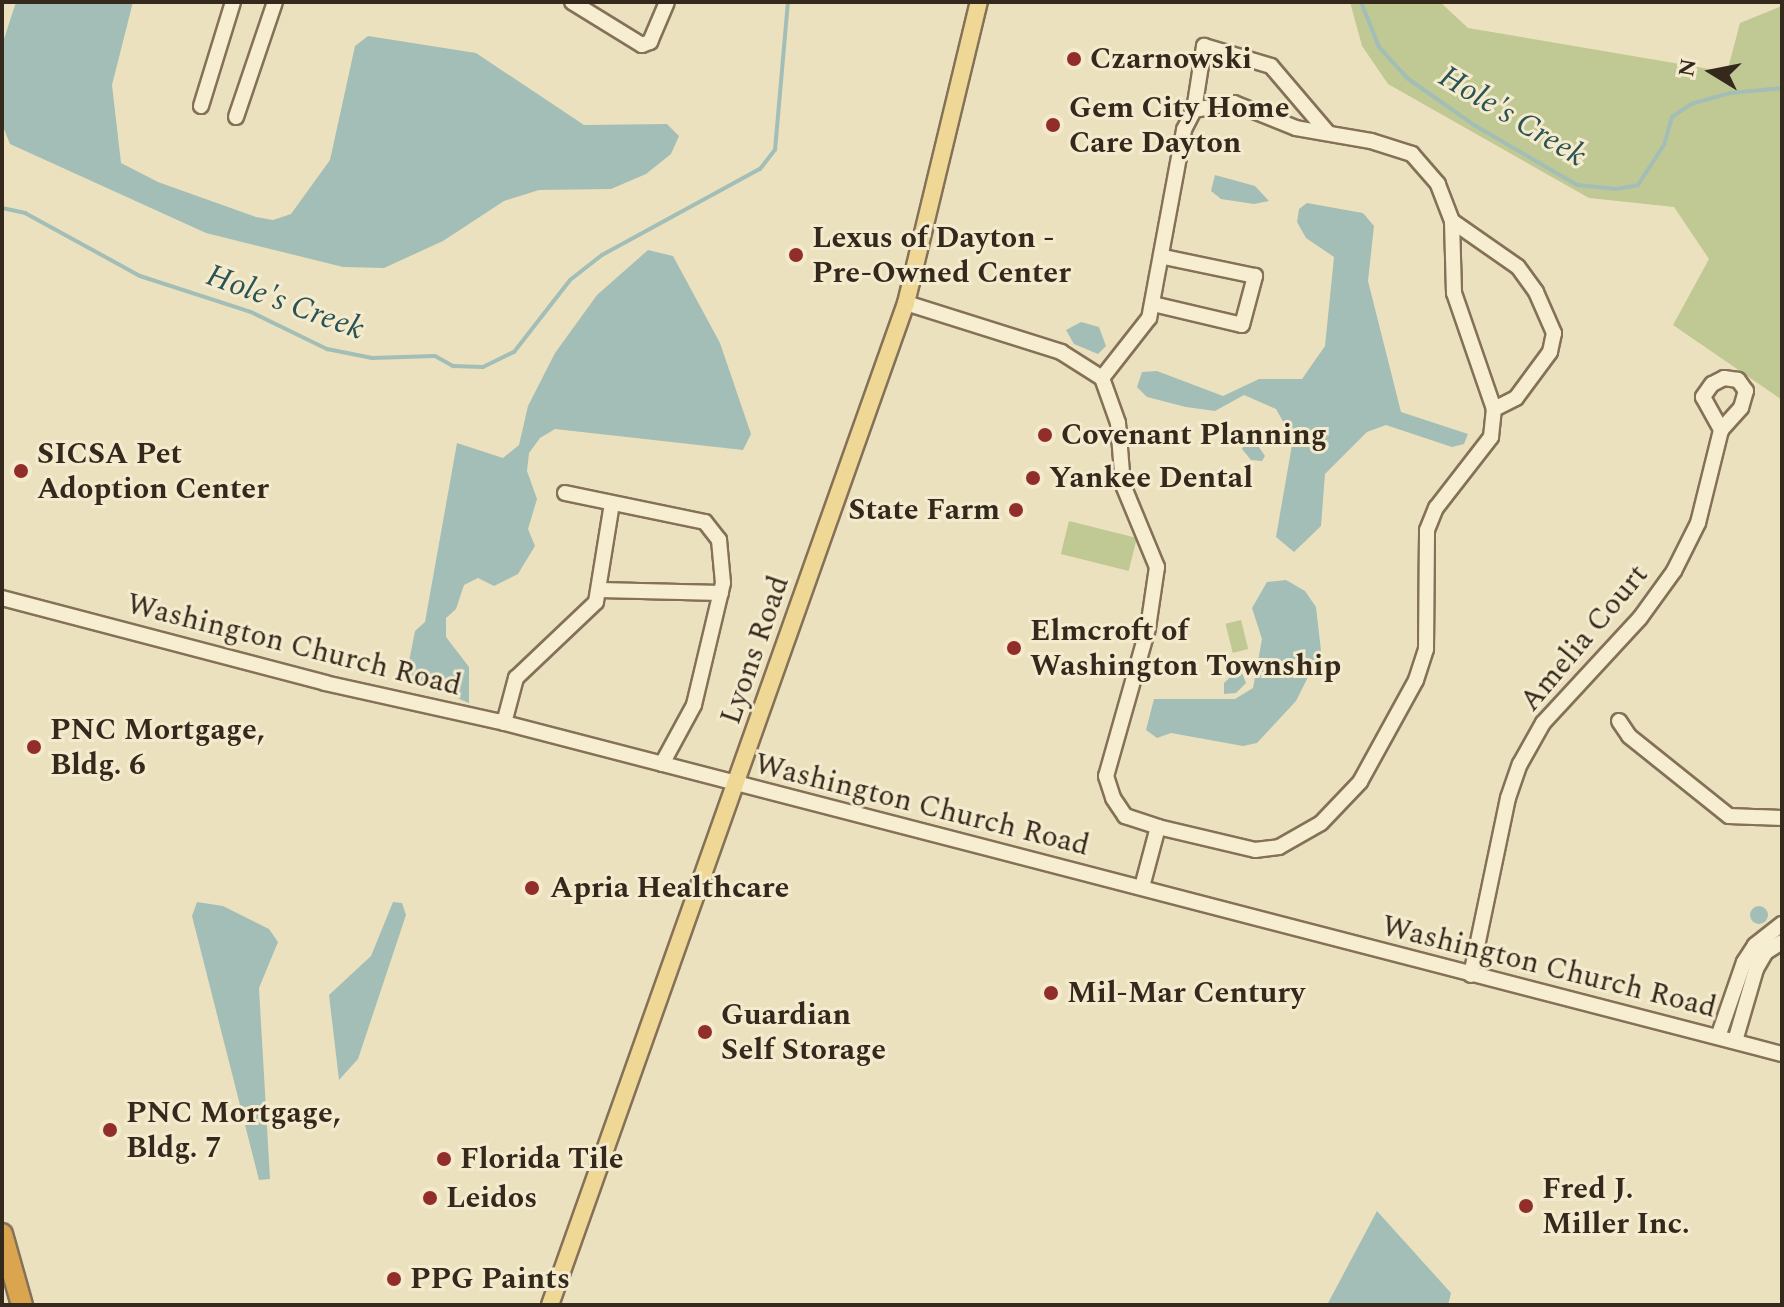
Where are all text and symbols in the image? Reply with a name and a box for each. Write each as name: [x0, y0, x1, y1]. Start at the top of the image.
north arrow: [1672, 32, 1752, 112]
place label: Czarnowski: [1090, 41, 1252, 77]
marker: Czarnowski: [1065, 50, 1083, 68]
text: N: [1670, 56, 1706, 79]
water label: Hole's Creek: [1431, 58, 1593, 176]
place label: Gem City Home Care Dayton: [1069, 90, 1290, 160]
marker: Gem City Home Care Dayton: [1044, 116, 1062, 134]
place label: Lexus of Dayton - Pre-Owned Center: [812, 220, 1071, 290]
marker: Lexus of Dayton - Pre-Owned Center: [787, 246, 805, 264]
water label: Hole's Creek: [201, 257, 369, 349]
place label: Covenant Planning: [1061, 417, 1327, 453]
marker: Covenant Planning: [1036, 426, 1054, 444]
place label: SICSA Pet Adoption Center: [37, 436, 269, 506]
place label: Yankee Dental: [1049, 460, 1253, 496]
marker: SICSA Pet Adoption Center: [12, 462, 30, 480]
marker: Yankee Dental: [1024, 469, 1042, 487]
place label: State Farm: [848, 492, 1000, 528]
marker: State Farm: [1007, 501, 1025, 519]
street label: Amelia Court: [1512, 557, 1656, 719]
street label: Lyons Road: [713, 571, 797, 729]
street label: Washington Church Road: [123, 586, 465, 704]
place label: Elmcroft of Washington Township: [1030, 613, 1341, 684]
marker: Elmcroft of Washington Township: [1005, 639, 1023, 657]
place label: PNC Mortgage, Bldg. 6: [50, 712, 265, 782]
marker: PNC Mortgage, Bldg. 6: [25, 738, 43, 756]
street label: Washington Church Road: [751, 746, 1093, 864]
place label: Apria Healthcare: [550, 870, 789, 906]
marker: Apria Healthcare: [521, 877, 543, 899]
street label: Washington Church Road: [1378, 908, 1720, 1026]
place label: Mil-Mar Century: [1067, 975, 1305, 1011]
marker: Mil-Mar Century: [1042, 984, 1060, 1002]
place label: Guardian Self Storage: [721, 997, 886, 1068]
marker: Guardian Self Storage: [696, 1023, 714, 1041]
place label: PNC Mortgage, Bldg. 7: [126, 1095, 341, 1166]
marker: PNC Mortgage, Bldg. 7: [101, 1121, 119, 1139]
place label: Florida Tile: [460, 1141, 624, 1177]
marker: Florida Tile: [435, 1150, 453, 1168]
place label: Fred J. Miller Inc.: [1542, 1171, 1690, 1242]
place label: Leidos: [446, 1180, 537, 1216]
marker: Leidos: [421, 1189, 439, 1207]
marker: Fred J. Miller Inc.: [1517, 1197, 1535, 1215]
place label: PPG Paints: [410, 1261, 570, 1297]
marker: PPG Paints: [385, 1270, 403, 1288]

